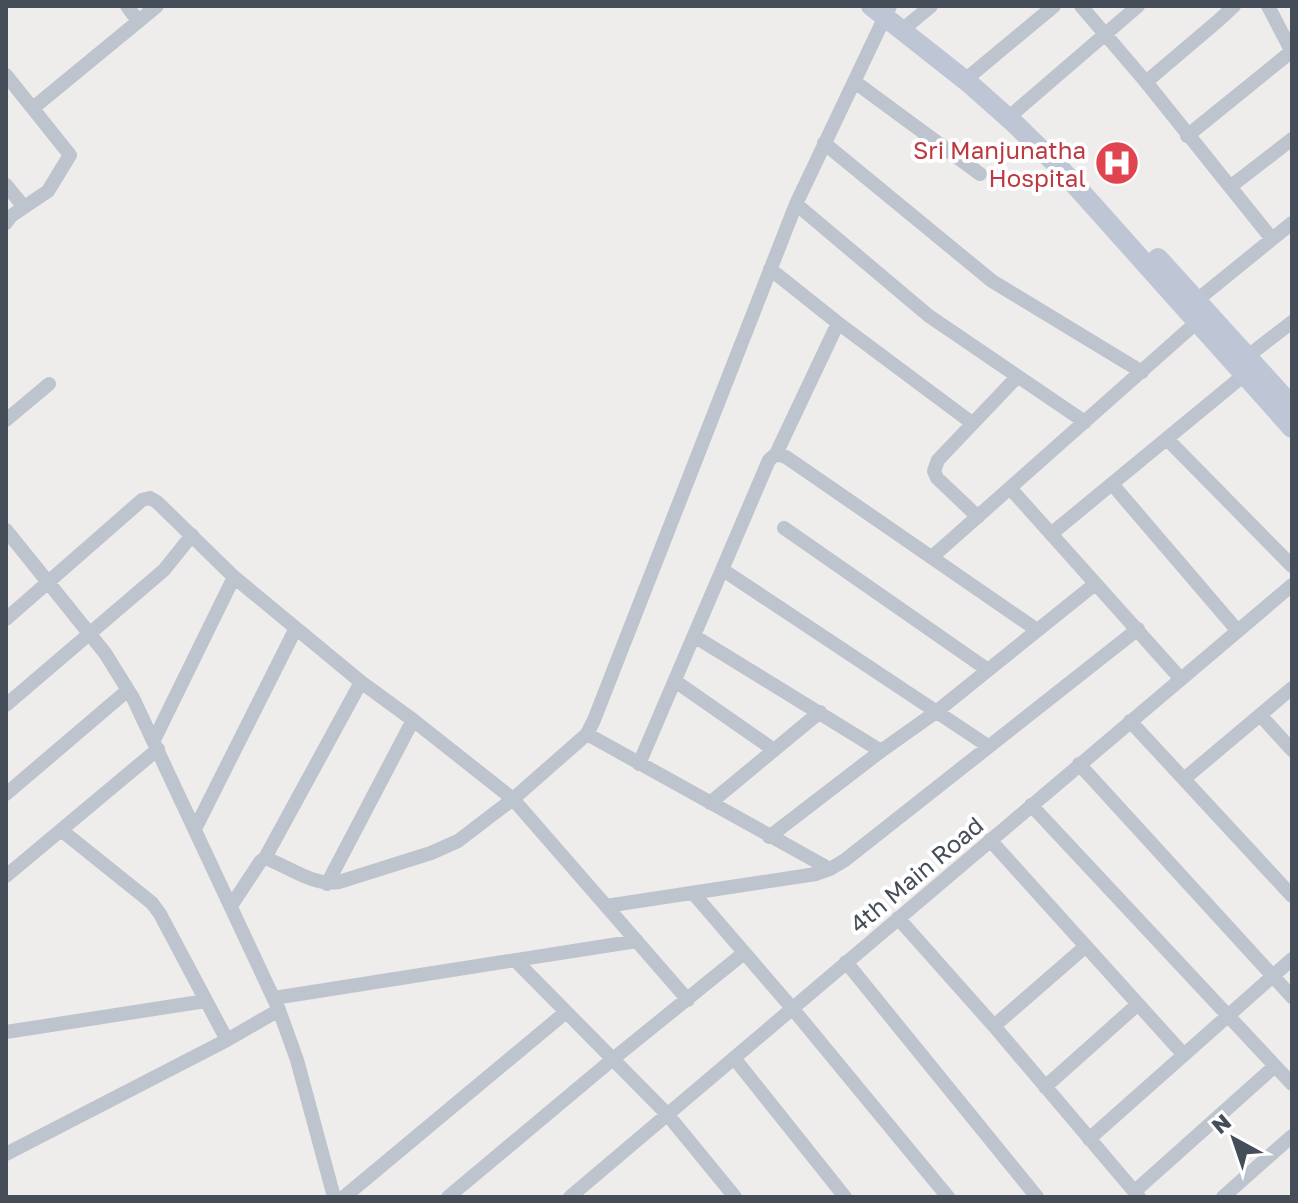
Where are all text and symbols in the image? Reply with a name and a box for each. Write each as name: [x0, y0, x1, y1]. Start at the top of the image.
place label: Sri Manjunatha Hospital: [913, 135, 1086, 192]
hospital icon: Sri Manjunatha Hospital: [1093, 139, 1141, 187]
street label: 4th Main Road: [843, 810, 989, 938]
north arrow: [1194, 1099, 1274, 1179]
text: N: [1206, 1108, 1236, 1139]

